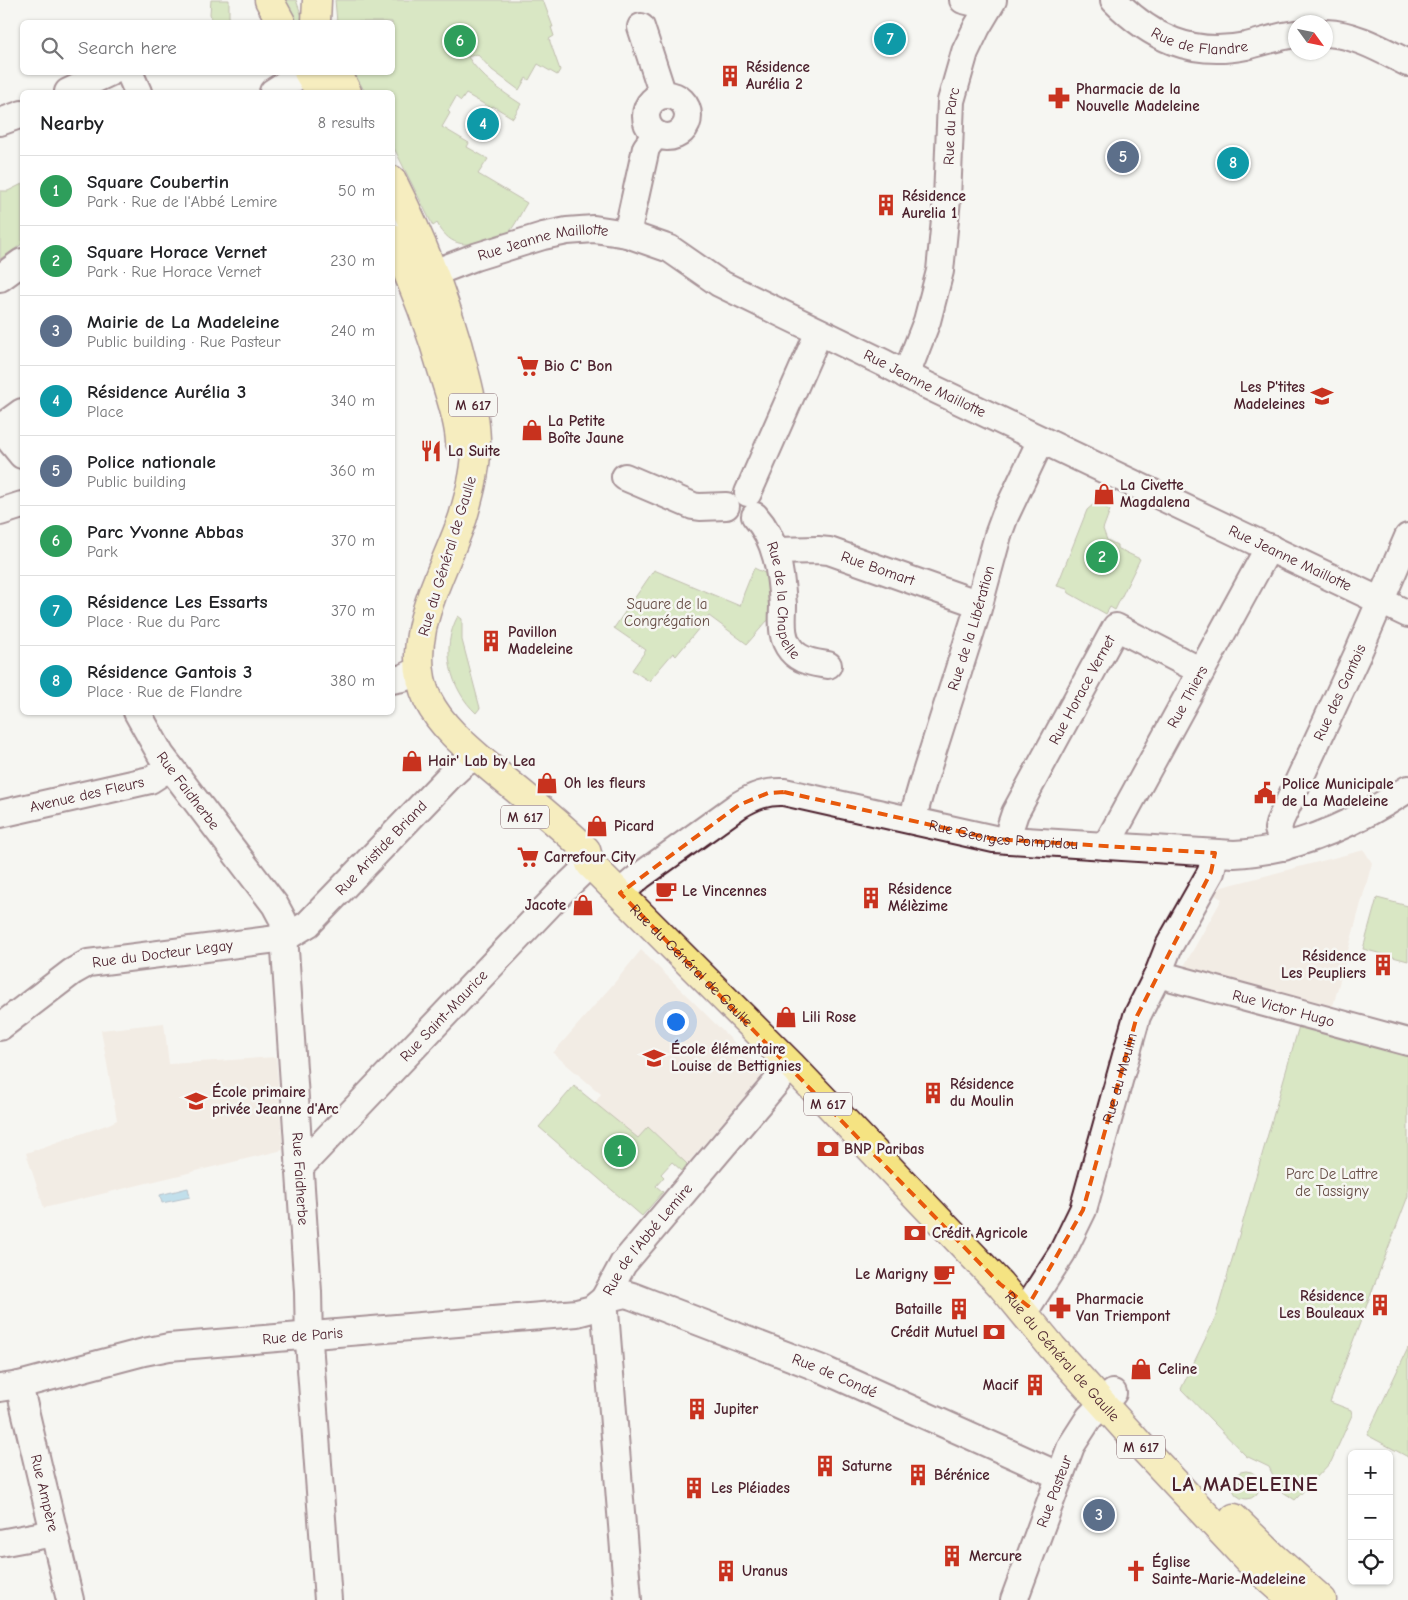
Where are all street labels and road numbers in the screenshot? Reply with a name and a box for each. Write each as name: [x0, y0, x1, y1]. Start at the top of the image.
street label: Rue de Flandre: [1148, 23, 1250, 58]
street label: Rue du Parc: [939, 85, 964, 165]
street label: Rue Jeanne Maillotte: [475, 220, 610, 265]
street label: Rue Jeanne Maillotte: [861, 346, 989, 421]
road number: M 617: [449, 394, 497, 416]
street label: Rue du Général de Gaulle: [414, 473, 480, 638]
street label: Rue Jeanne Maillotte: [1226, 521, 1355, 595]
street label: Rue de la Chapelle: [763, 539, 804, 663]
street label: Rue Bomart: [839, 547, 918, 590]
street label: Rue de la Libération: [944, 563, 998, 693]
street label: Rue Horace Vernet: [1045, 631, 1119, 748]
street label: Rue des Gantois: [1310, 642, 1370, 743]
street label: Rue Thiers: [1163, 662, 1212, 731]
street label: Rue Faidherbe: [153, 748, 224, 834]
street label: Avenue des Fleurs: [28, 773, 146, 816]
street label: Rue Aristide Briand: [332, 797, 431, 899]
road number: M 617: [501, 806, 549, 829]
street label: Rue Georges Pompidou: [927, 816, 1079, 853]
street label: Rue du Général de Gaulle: [626, 900, 757, 1031]
street label: Rue du Docteur Legay: [91, 936, 234, 971]
street label: Rue Saint-Maurice: [396, 966, 492, 1065]
street label: Rue Victor Hugo: [1230, 986, 1337, 1031]
street label: Rue du Moulin: [1099, 1031, 1141, 1125]
road number: M 617: [804, 1092, 852, 1116]
street label: Rue Faidherbe: [288, 1132, 313, 1226]
street label: Rue de l'Abbé Lemire: [599, 1179, 696, 1298]
street label: Rue du Général de Gaulle: [1001, 1288, 1124, 1426]
street label: Rue de Paris: [262, 1324, 344, 1348]
street label: Rue de Condé: [790, 1349, 880, 1402]
road number: M 617: [1117, 1435, 1165, 1458]
street label: Rue Pasteur: [1033, 1452, 1076, 1530]
street label: Rue Ampère: [27, 1453, 63, 1534]

